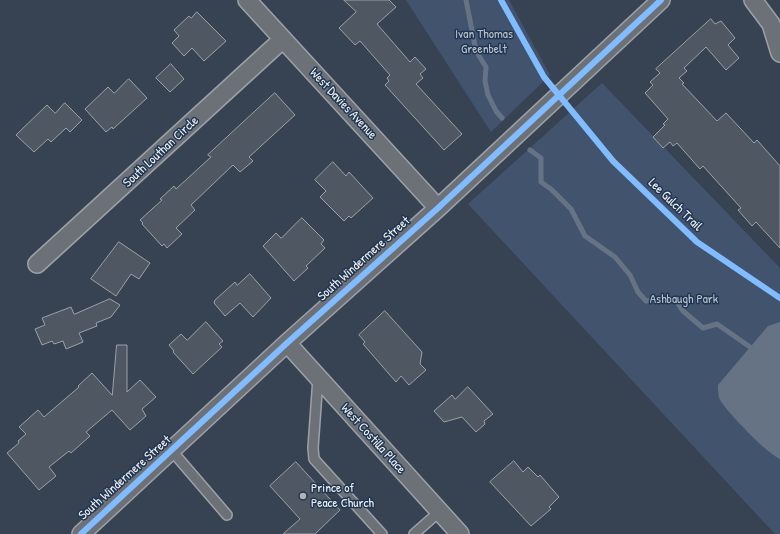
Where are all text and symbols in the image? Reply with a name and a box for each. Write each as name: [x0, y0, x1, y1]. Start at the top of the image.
park label: Ivan Thomas Greenbelt: [455, 27, 513, 58]
street label: West Davies Avenue: [306, 65, 380, 143]
street label: South Louthan Circle: [120, 113, 202, 191]
street label: Lee Gulch Trail: [645, 175, 705, 235]
street label: South Windermere Street: [315, 213, 413, 305]
park label: Ashbaugh Park: [650, 292, 718, 308]
street label: West Costilla Place: [337, 401, 409, 477]
street label: South Windermere Street: [76, 432, 174, 524]
place label: Prince of Peace Church: [311, 481, 374, 512]
marker: Prince of Peace Church: [298, 491, 308, 501]

